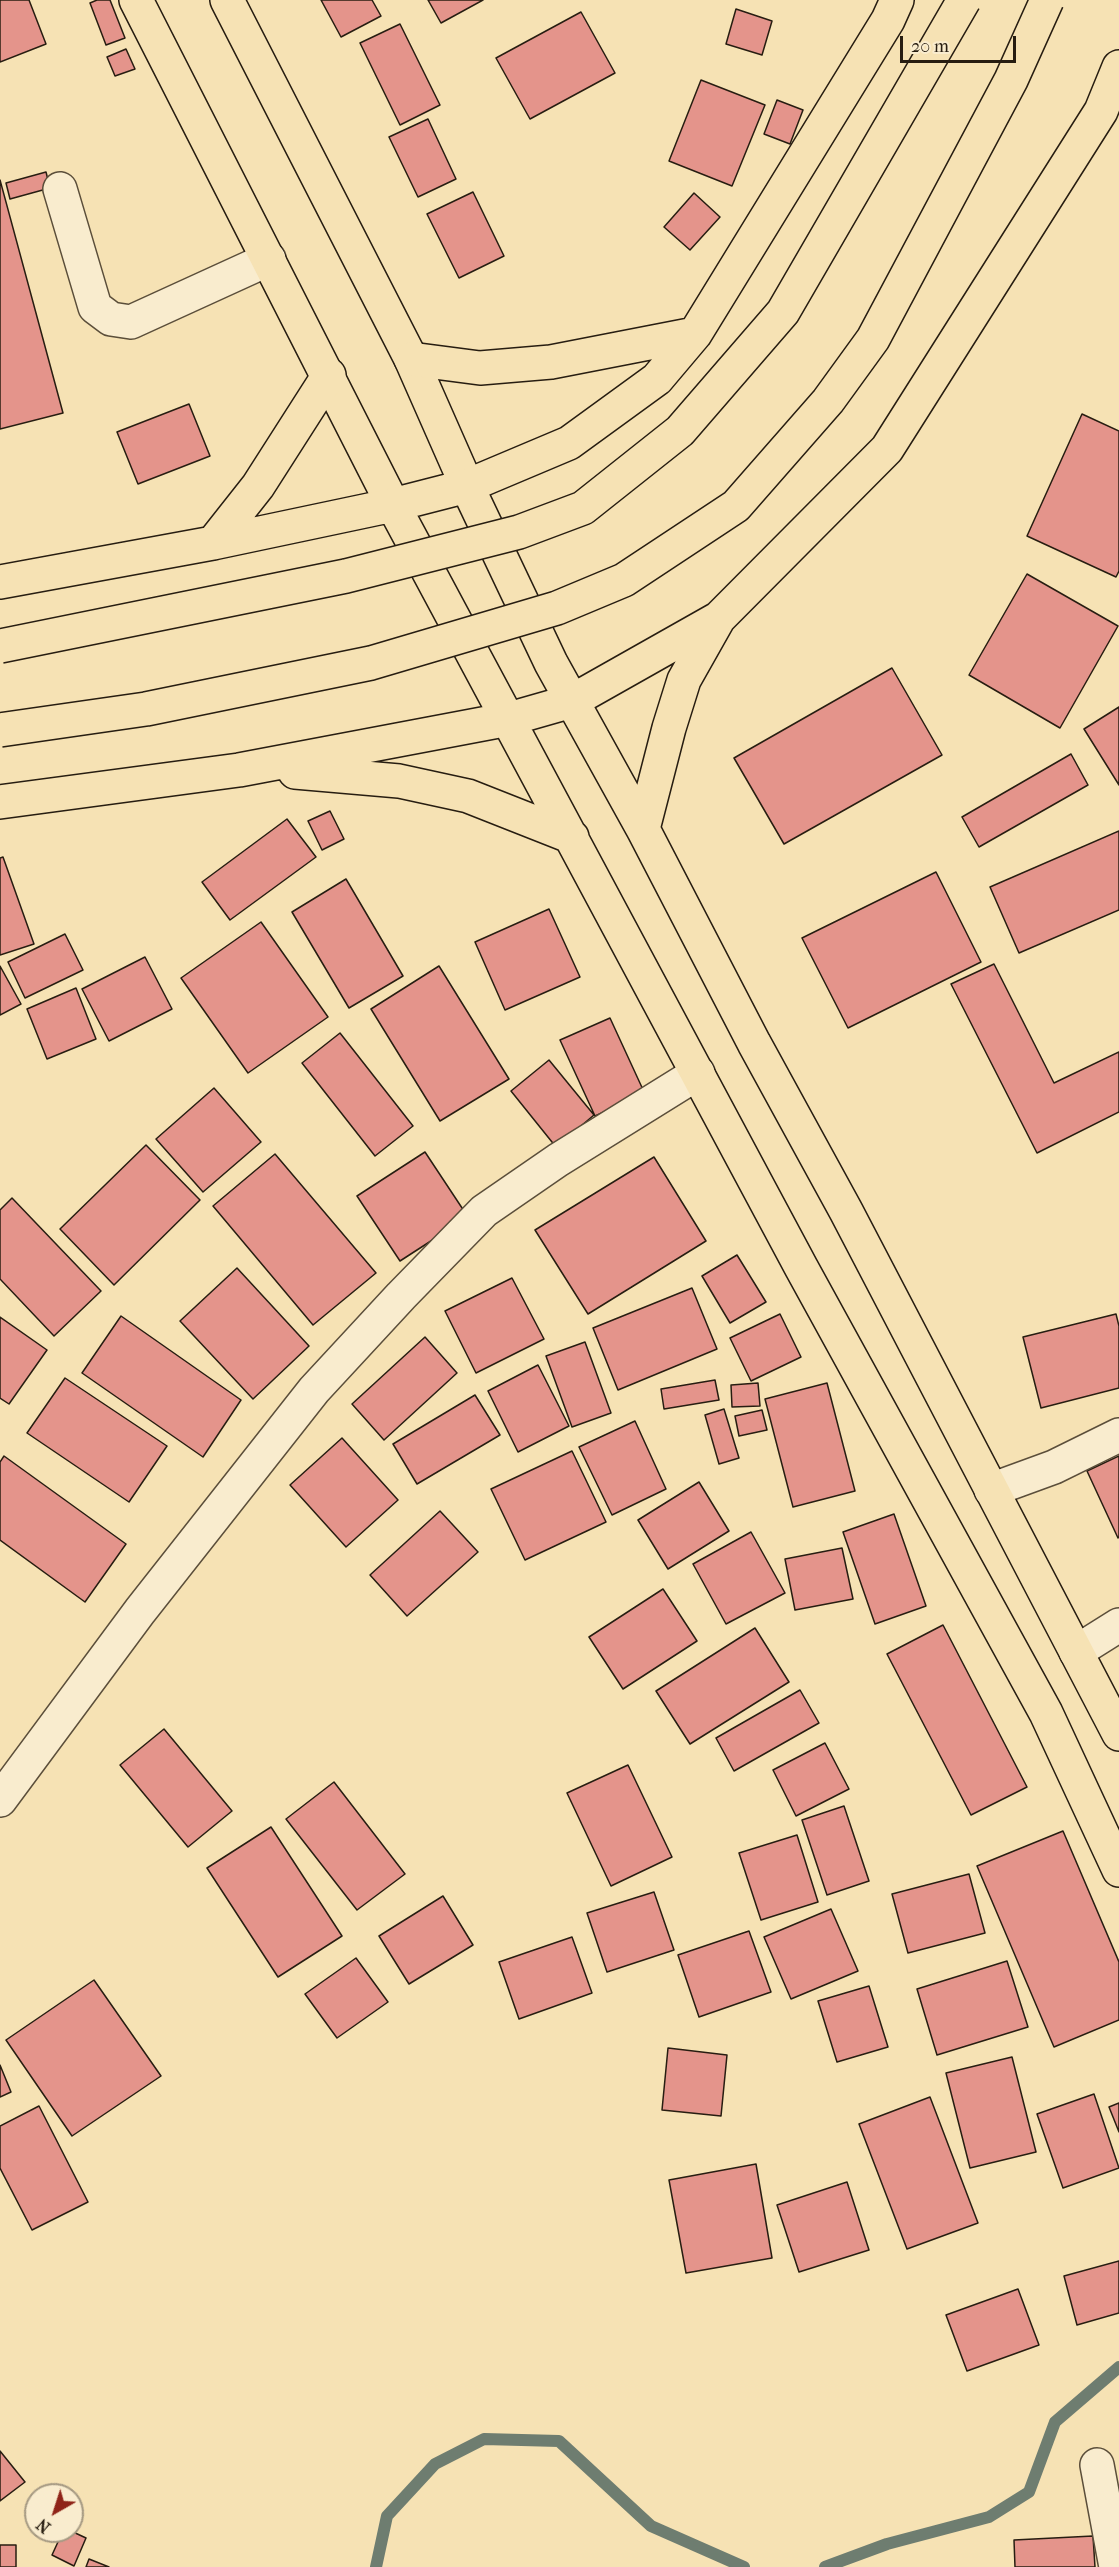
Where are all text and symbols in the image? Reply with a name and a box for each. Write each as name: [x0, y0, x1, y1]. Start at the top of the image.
scale bar: [903, 24, 1018, 62]
text: 20 m: [911, 36, 949, 57]
north arrow: [24, 2483, 84, 2543]
text: N: [33, 2515, 54, 2537]

